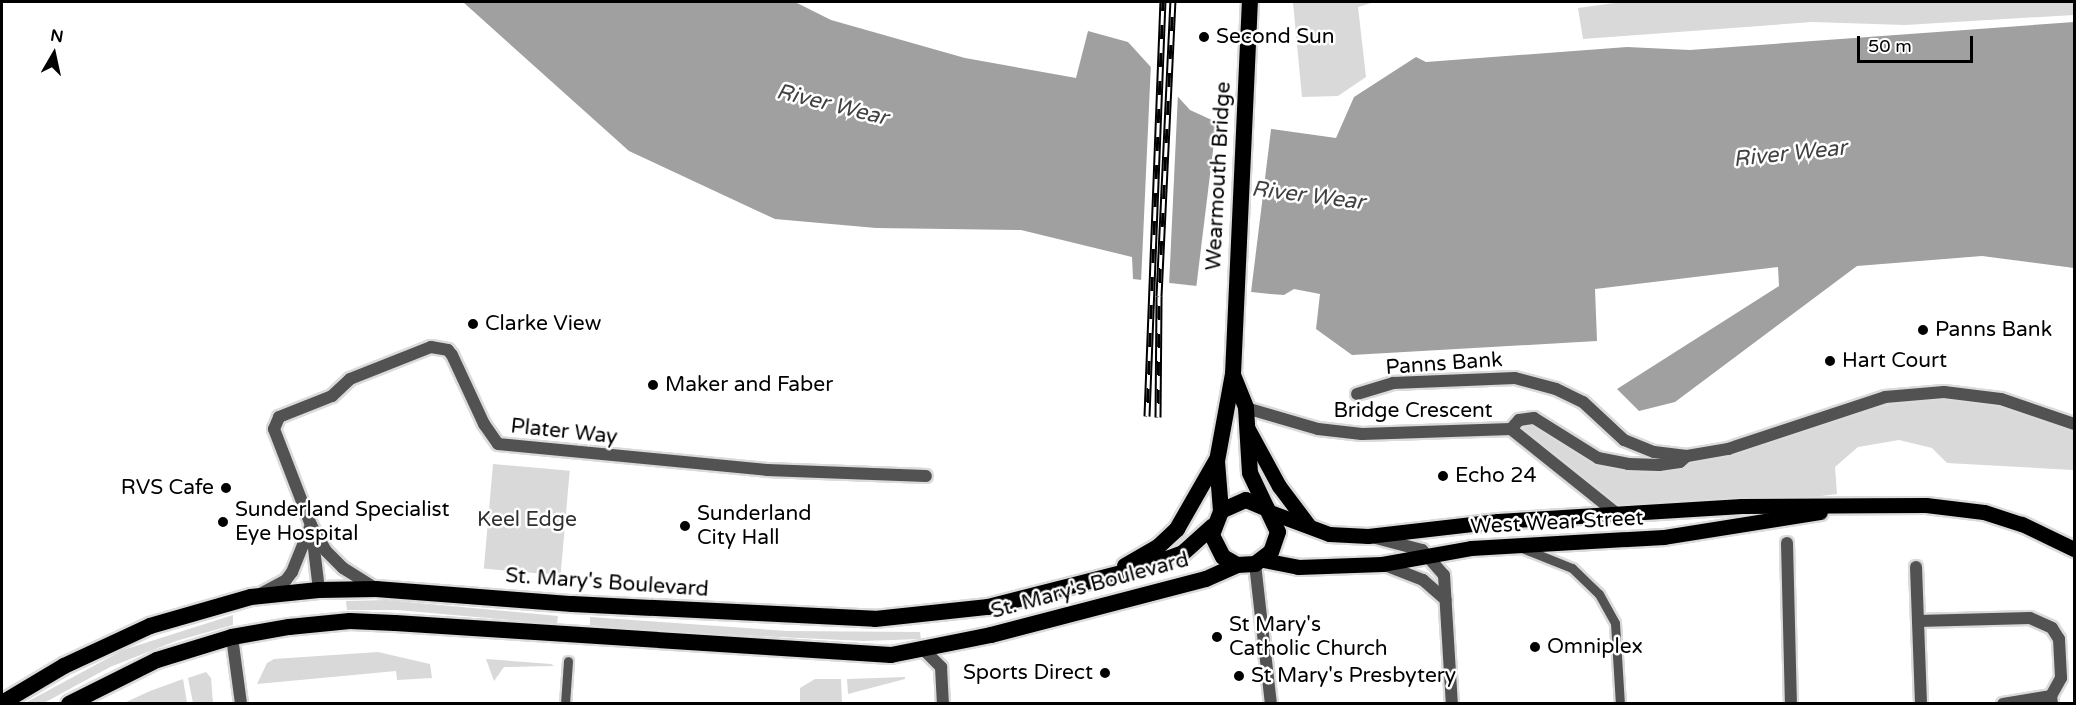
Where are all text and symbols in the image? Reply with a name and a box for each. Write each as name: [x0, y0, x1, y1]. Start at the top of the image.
north arrow: [24, 24, 84, 84]
place label: Second Sun: [1216, 24, 1335, 50]
scale bar: [1860, 24, 1976, 62]
text: N: [49, 25, 65, 47]
marker: Second Sun: [1197, 30, 1211, 44]
text: 50 m: [1868, 35, 1912, 57]
water label: River Wear: [774, 78, 890, 132]
street label: Wearmouth Bridge: [1201, 81, 1237, 271]
water label: River Wear: [1732, 135, 1848, 173]
water label: River Wear: [1250, 176, 1366, 216]
place label: Clarke View: [485, 311, 601, 337]
marker: Clarke View: [466, 317, 480, 331]
place label: Panns Bank: [1935, 317, 2052, 343]
marker: Panns Bank: [1916, 323, 1930, 337]
street label: Panns Bank: [1385, 347, 1503, 381]
place label: Hart Court: [1842, 348, 1947, 374]
marker: Hart Court: [1823, 354, 1837, 368]
place label: Maker and Faber: [665, 372, 833, 398]
marker: Maker and Faber: [646, 378, 660, 392]
street label: Bridge Crescent: [1333, 398, 1493, 424]
street label: Plater Way: [509, 414, 619, 450]
place label: Echo 24: [1455, 463, 1537, 489]
marker: Echo 24: [1436, 469, 1450, 483]
place label: RVS Cafe: [121, 475, 214, 501]
marker: RVS Cafe: [219, 481, 233, 495]
place label: Sunderland Specialist Eye Hospital: [235, 497, 450, 547]
place label: Sunderland City Hall: [697, 501, 812, 551]
street label: West Wear Street: [1470, 506, 1644, 540]
park label: Keel Edge: [477, 507, 577, 533]
marker: Sunderland Specialist Eye Hospital: [216, 515, 230, 529]
marker: Sunderland City Hall: [678, 519, 692, 533]
street label: St. Mary's Boulevard: [988, 547, 1192, 625]
street label: St. Mary's Boulevard: [504, 563, 710, 603]
place label: St Mary's Catholic Church: [1229, 612, 1388, 662]
marker: St Mary's Catholic Church: [1210, 630, 1224, 644]
place label: Omniplex: [1547, 634, 1643, 660]
marker: Omniplex: [1528, 640, 1542, 654]
place label: Sports Direct: [963, 660, 1093, 686]
place label: St Mary's Presbytery: [1251, 663, 1456, 689]
marker: Sports Direct: [1098, 666, 1112, 680]
marker: St Mary's Presbytery: [1232, 669, 1246, 683]

